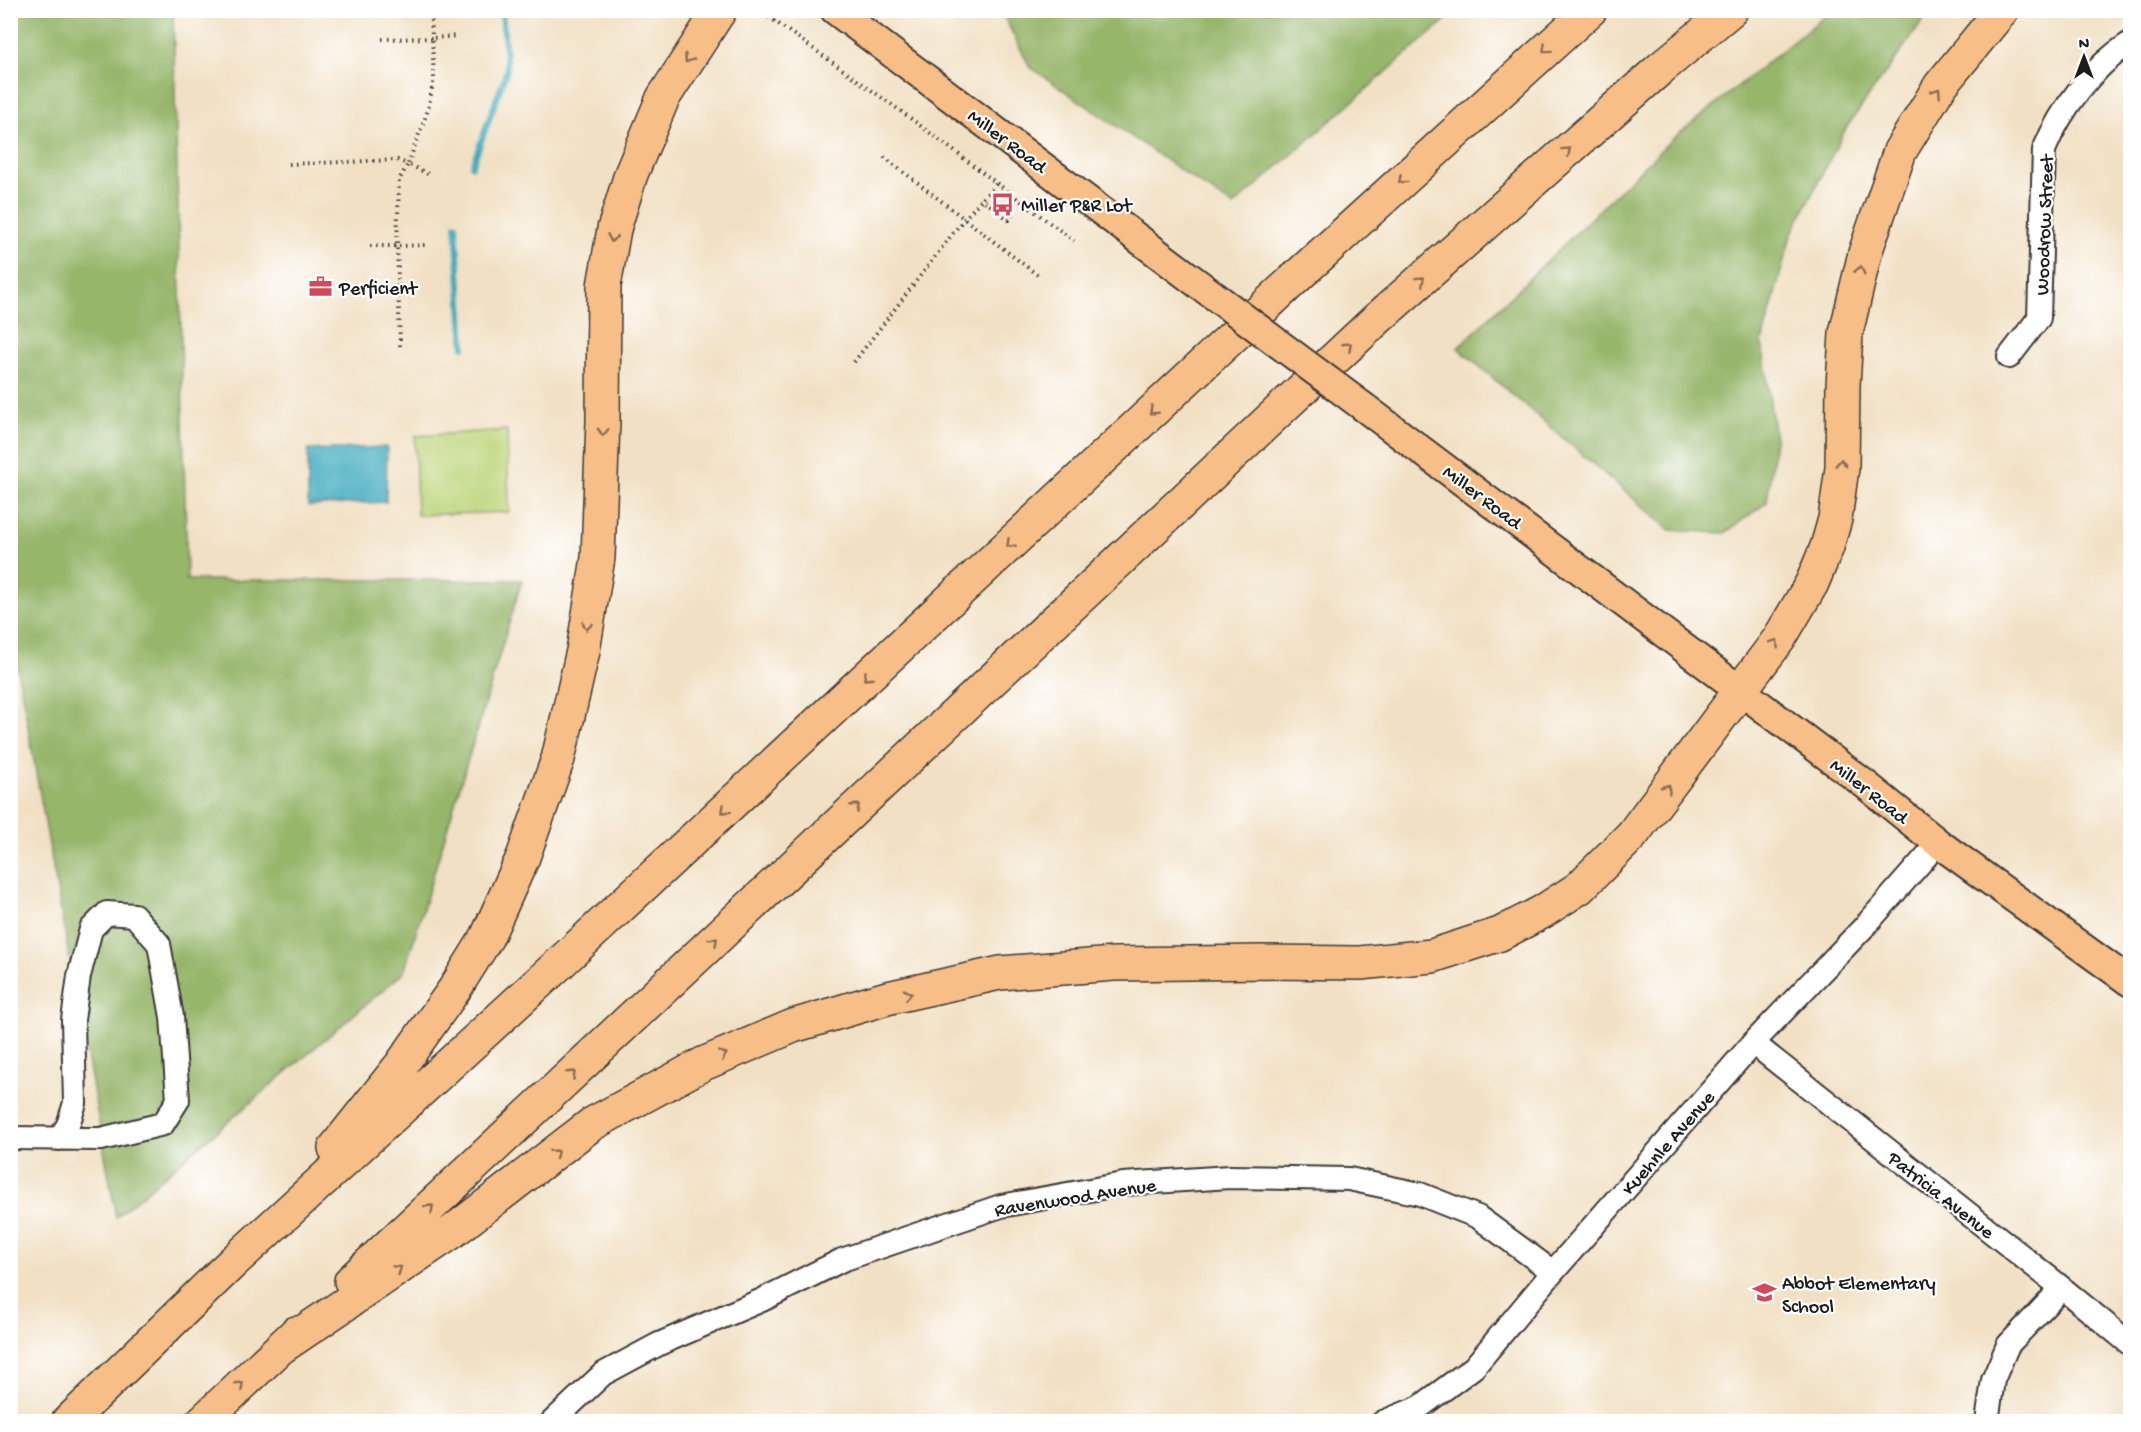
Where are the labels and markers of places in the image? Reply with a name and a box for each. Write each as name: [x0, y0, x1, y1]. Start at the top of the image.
bus stop icon: Miller P&R Lot: [990, 191, 1016, 217]
place label: Miller P&R Lot: [1021, 196, 1133, 219]
office icon: Perficient: [308, 274, 334, 300]
place label: Perficient: [338, 279, 419, 302]
place label: Abbot Elementary School: [1782, 1274, 1936, 1320]
school or university icon: Abbot Elementary School: [1751, 1280, 1777, 1306]

